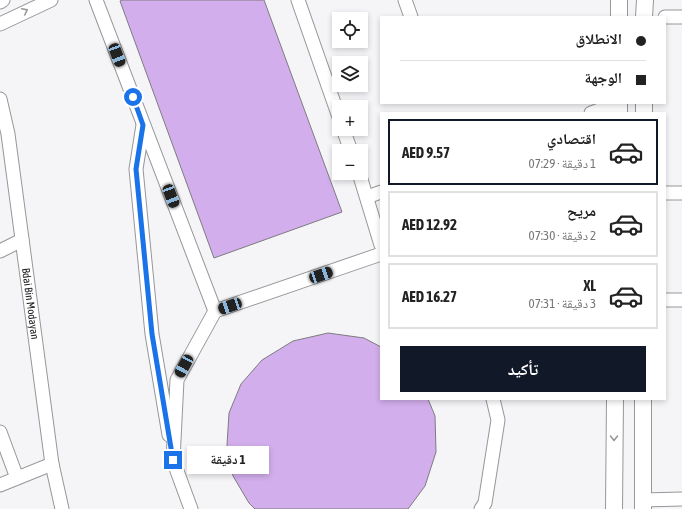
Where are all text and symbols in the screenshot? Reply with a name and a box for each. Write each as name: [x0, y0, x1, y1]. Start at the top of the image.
one-way arrow: [21, 8, 28, 16]
map controls: [332, 12, 368, 180]
button: locate: [332, 12, 368, 48]
text: الانطلاق: [576, 30, 622, 47]
car: [107, 42, 127, 68]
button: layers: [332, 56, 368, 92]
text: الوجهة: [584, 69, 622, 86]
route start: [124, 88, 142, 106]
button: +: [332, 100, 368, 136]
text: اقتصادي: [547, 130, 596, 147]
icon: car: [608, 134, 644, 170]
button: −: [332, 144, 368, 180]
text: AED 9.57: [402, 144, 450, 161]
text: 1 دقيقة · 07:29: [529, 156, 596, 171]
car: [161, 183, 181, 209]
text: مريح: [567, 202, 596, 219]
icon: car: [608, 206, 644, 242]
text: AED 12.92: [402, 216, 457, 233]
text: 2 دقيقة · 07:30: [529, 228, 596, 243]
car: [308, 265, 334, 285]
street label: Bdai Bin Modayan: [20, 267, 41, 340]
text: XL: [583, 277, 596, 294]
icon: car: [608, 278, 644, 314]
text: AED 16.27: [402, 288, 457, 305]
car: [217, 296, 243, 316]
text: 3 دقيقة · 07:31: [529, 296, 596, 311]
button: تأكيد: [400, 346, 646, 392]
car: [173, 353, 195, 379]
one-way arrow: [610, 435, 619, 441]
callout: 1 دقيقة: [187, 446, 269, 474]
route end: [164, 451, 182, 469]
text: 1 دقيقة: [210, 452, 246, 467]

